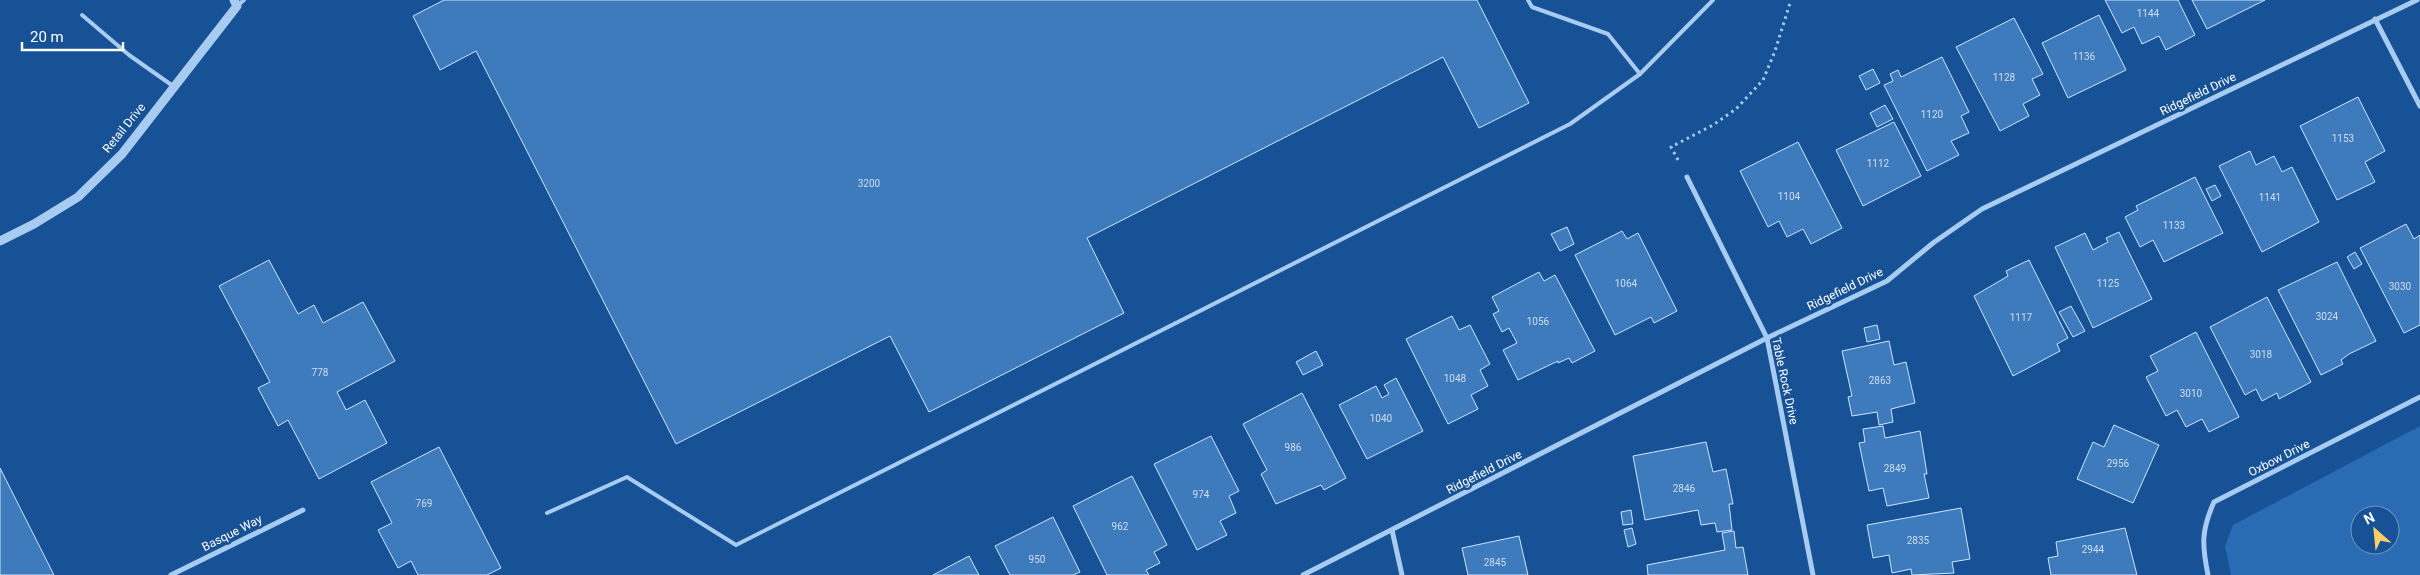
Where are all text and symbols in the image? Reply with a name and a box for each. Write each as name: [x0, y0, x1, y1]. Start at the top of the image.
house number: 1144: [2137, 8, 2160, 19]
scale bar: [22, 20, 124, 52]
text: 20 m: [30, 28, 64, 46]
house number: 1136: [2073, 51, 2096, 62]
street label: Ridgefield Drive: [2158, 70, 2238, 118]
house number: 1128: [1993, 72, 2016, 83]
street label: Retail Drive: [100, 100, 148, 156]
house number: 1120: [1921, 109, 1944, 120]
house number: 1153: [2332, 133, 2354, 144]
house number: 1112: [1867, 158, 1890, 169]
house number: 3200: [858, 178, 881, 189]
house number: 1104: [1778, 191, 1801, 202]
house number: 1141: [2259, 192, 2281, 203]
house number: 1133: [2163, 220, 2185, 231]
street label: Ridgefield Drive: [1805, 265, 1885, 313]
house number: 1064: [1615, 278, 1638, 289]
house number: 1125: [2097, 278, 2120, 289]
house number: 3030: [2389, 281, 2412, 292]
house number: 3024: [2316, 311, 2339, 322]
house number: 1117: [2010, 312, 2033, 323]
house number: 1056: [1527, 316, 1550, 327]
street label: Table Rock Drive: [1769, 336, 1801, 426]
house number: 3018: [2250, 349, 2273, 360]
house number: 778: [312, 367, 329, 378]
house number: 1048: [1444, 373, 1467, 384]
house number: 2863: [1869, 375, 1891, 386]
house number: 3010: [2180, 388, 2203, 399]
house number: 1040: [1370, 413, 1393, 424]
street label: Oxbow Drive: [2246, 437, 2312, 479]
house number: 986: [1285, 442, 1302, 453]
street label: Ridgefield Drive: [1444, 447, 1524, 497]
house number: 2956: [2107, 458, 2130, 469]
house number: 2849: [1884, 463, 1906, 474]
house number: 2846: [1673, 483, 1696, 494]
house number: 974: [1193, 489, 1210, 500]
house number: 769: [416, 498, 432, 509]
north arrow: [2350, 505, 2400, 555]
text: N: [2361, 509, 2377, 528]
street label: Basque Way: [200, 512, 265, 554]
house number: 962: [1112, 521, 1129, 532]
house number: 2835: [1907, 535, 1930, 546]
house number: 2944: [2082, 544, 2105, 555]
house number: 950: [1029, 554, 1046, 565]
house number: 2845: [1484, 557, 1507, 568]

